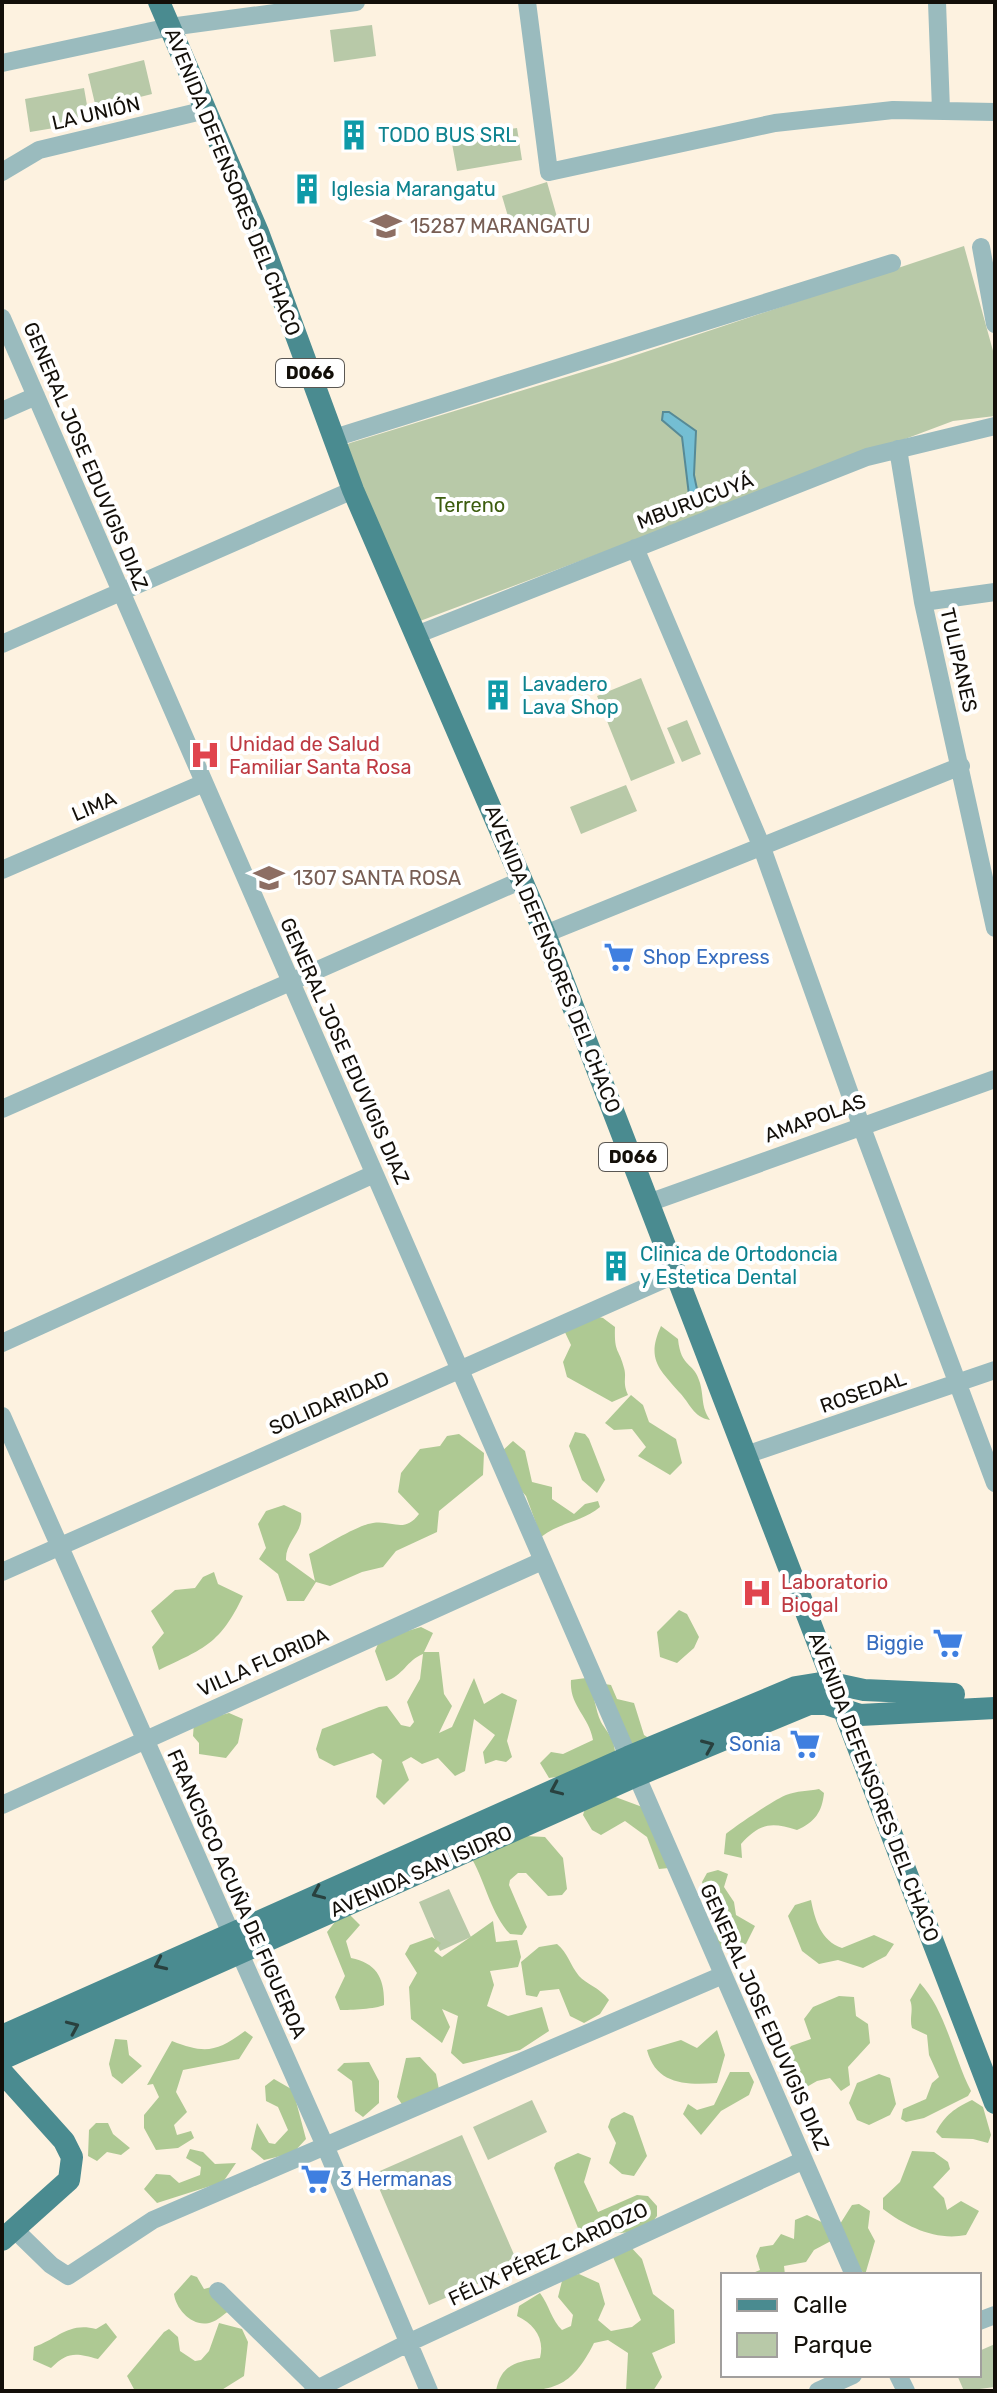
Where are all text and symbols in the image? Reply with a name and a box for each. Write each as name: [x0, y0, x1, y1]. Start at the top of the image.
street label: AVENIDA DEFENSORES DEL CHACO: [160, 25, 306, 339]
street label: LA UNIÓN: [50, 91, 142, 135]
building icon: TODO BUS SRL: [337, 118, 371, 152]
place label: TODO BUS SRL: [378, 123, 517, 147]
building icon: Iglesia Marangatu: [290, 172, 324, 206]
place label: Iglesia Marangatu: [331, 177, 496, 201]
school or university icon: 15287 MARANGATU: [369, 209, 403, 243]
place label: 15287 MARANGATU: [410, 214, 591, 238]
street label: GENERAL JOSE EDUVIGIS DIAZ: [18, 318, 154, 594]
road number: D066: [276, 359, 344, 387]
street label: MBURUCUYÁ: [633, 468, 757, 534]
park label: Terreno: [435, 493, 505, 517]
street label: TULIPANES: [935, 606, 983, 714]
place label: Lavadero Lava Shop: [522, 672, 619, 719]
building icon: Lavadero Lava Shop: [481, 678, 515, 712]
place label: Unidad de Salud Familiar Santa Rosa: [229, 732, 411, 779]
hospital icon: Unidad de Salud Familiar Santa Rosa: [188, 738, 222, 772]
street label: LIMA: [68, 786, 120, 826]
street label: AVENIDA DEFENSORES DEL CHACO: [480, 802, 626, 1116]
school or university icon: 1307 SANTA ROSA: [252, 861, 286, 895]
place label: 1307 SANTA ROSA: [293, 866, 461, 890]
street label: GENERAL JOSE EDUVIGIS DIAZ: [275, 914, 415, 1188]
supermarket icon: Shop Express: [602, 940, 636, 974]
place label: Shop Express: [643, 945, 770, 969]
street label: AMAPOLAS: [761, 1089, 869, 1147]
road number: D066: [599, 1143, 667, 1171]
place label: Clinica de Ortodoncia y Estetica Dental: [640, 1242, 838, 1289]
building icon: Clinica de Ortodoncia y Estetica Dental: [599, 1249, 633, 1283]
street label: SOLIDARIDAD: [265, 1366, 393, 1440]
street label: ROSEDAL: [817, 1366, 909, 1418]
place label: Laboratorio Biogal: [781, 1570, 888, 1617]
hospital icon: Laboratorio Biogal: [740, 1576, 774, 1610]
street label: VILLA FLORIDA: [194, 1622, 332, 1702]
supermarket icon: Biggie: [931, 1626, 965, 1660]
street label: AVENIDA DEFENSORES DEL CHACO: [804, 1629, 944, 1945]
place label: Biggie: [866, 1631, 924, 1655]
supermarket icon: Sonia: [788, 1727, 822, 1761]
place label: Sonia: [729, 1732, 781, 1756]
one-way arrow: [699, 1740, 714, 1756]
street label: FRANCISCO ACUÑA DE FIGUEROA: [162, 1746, 312, 2042]
one-way arrow: [550, 1779, 565, 1795]
street label: AVENIDA SAN ISIDRO: [326, 1820, 516, 1922]
street label: GENERAL JOSE EDUVIGIS DIAZ: [695, 1880, 835, 2154]
one-way arrow: [312, 1884, 327, 1900]
one-way arrow: [153, 1955, 168, 1971]
one-way arrow: [65, 2021, 79, 2037]
supermarket icon: 3 Hermanas: [299, 2162, 333, 2196]
place label: 3 Hermanas: [340, 2167, 452, 2191]
street label: FÉLIX PÉREZ CARDOZO: [444, 2197, 652, 2311]
legend: [721, 2273, 981, 2377]
text: Calle: [793, 2291, 847, 2319]
text: Parque: [793, 2331, 872, 2359]

